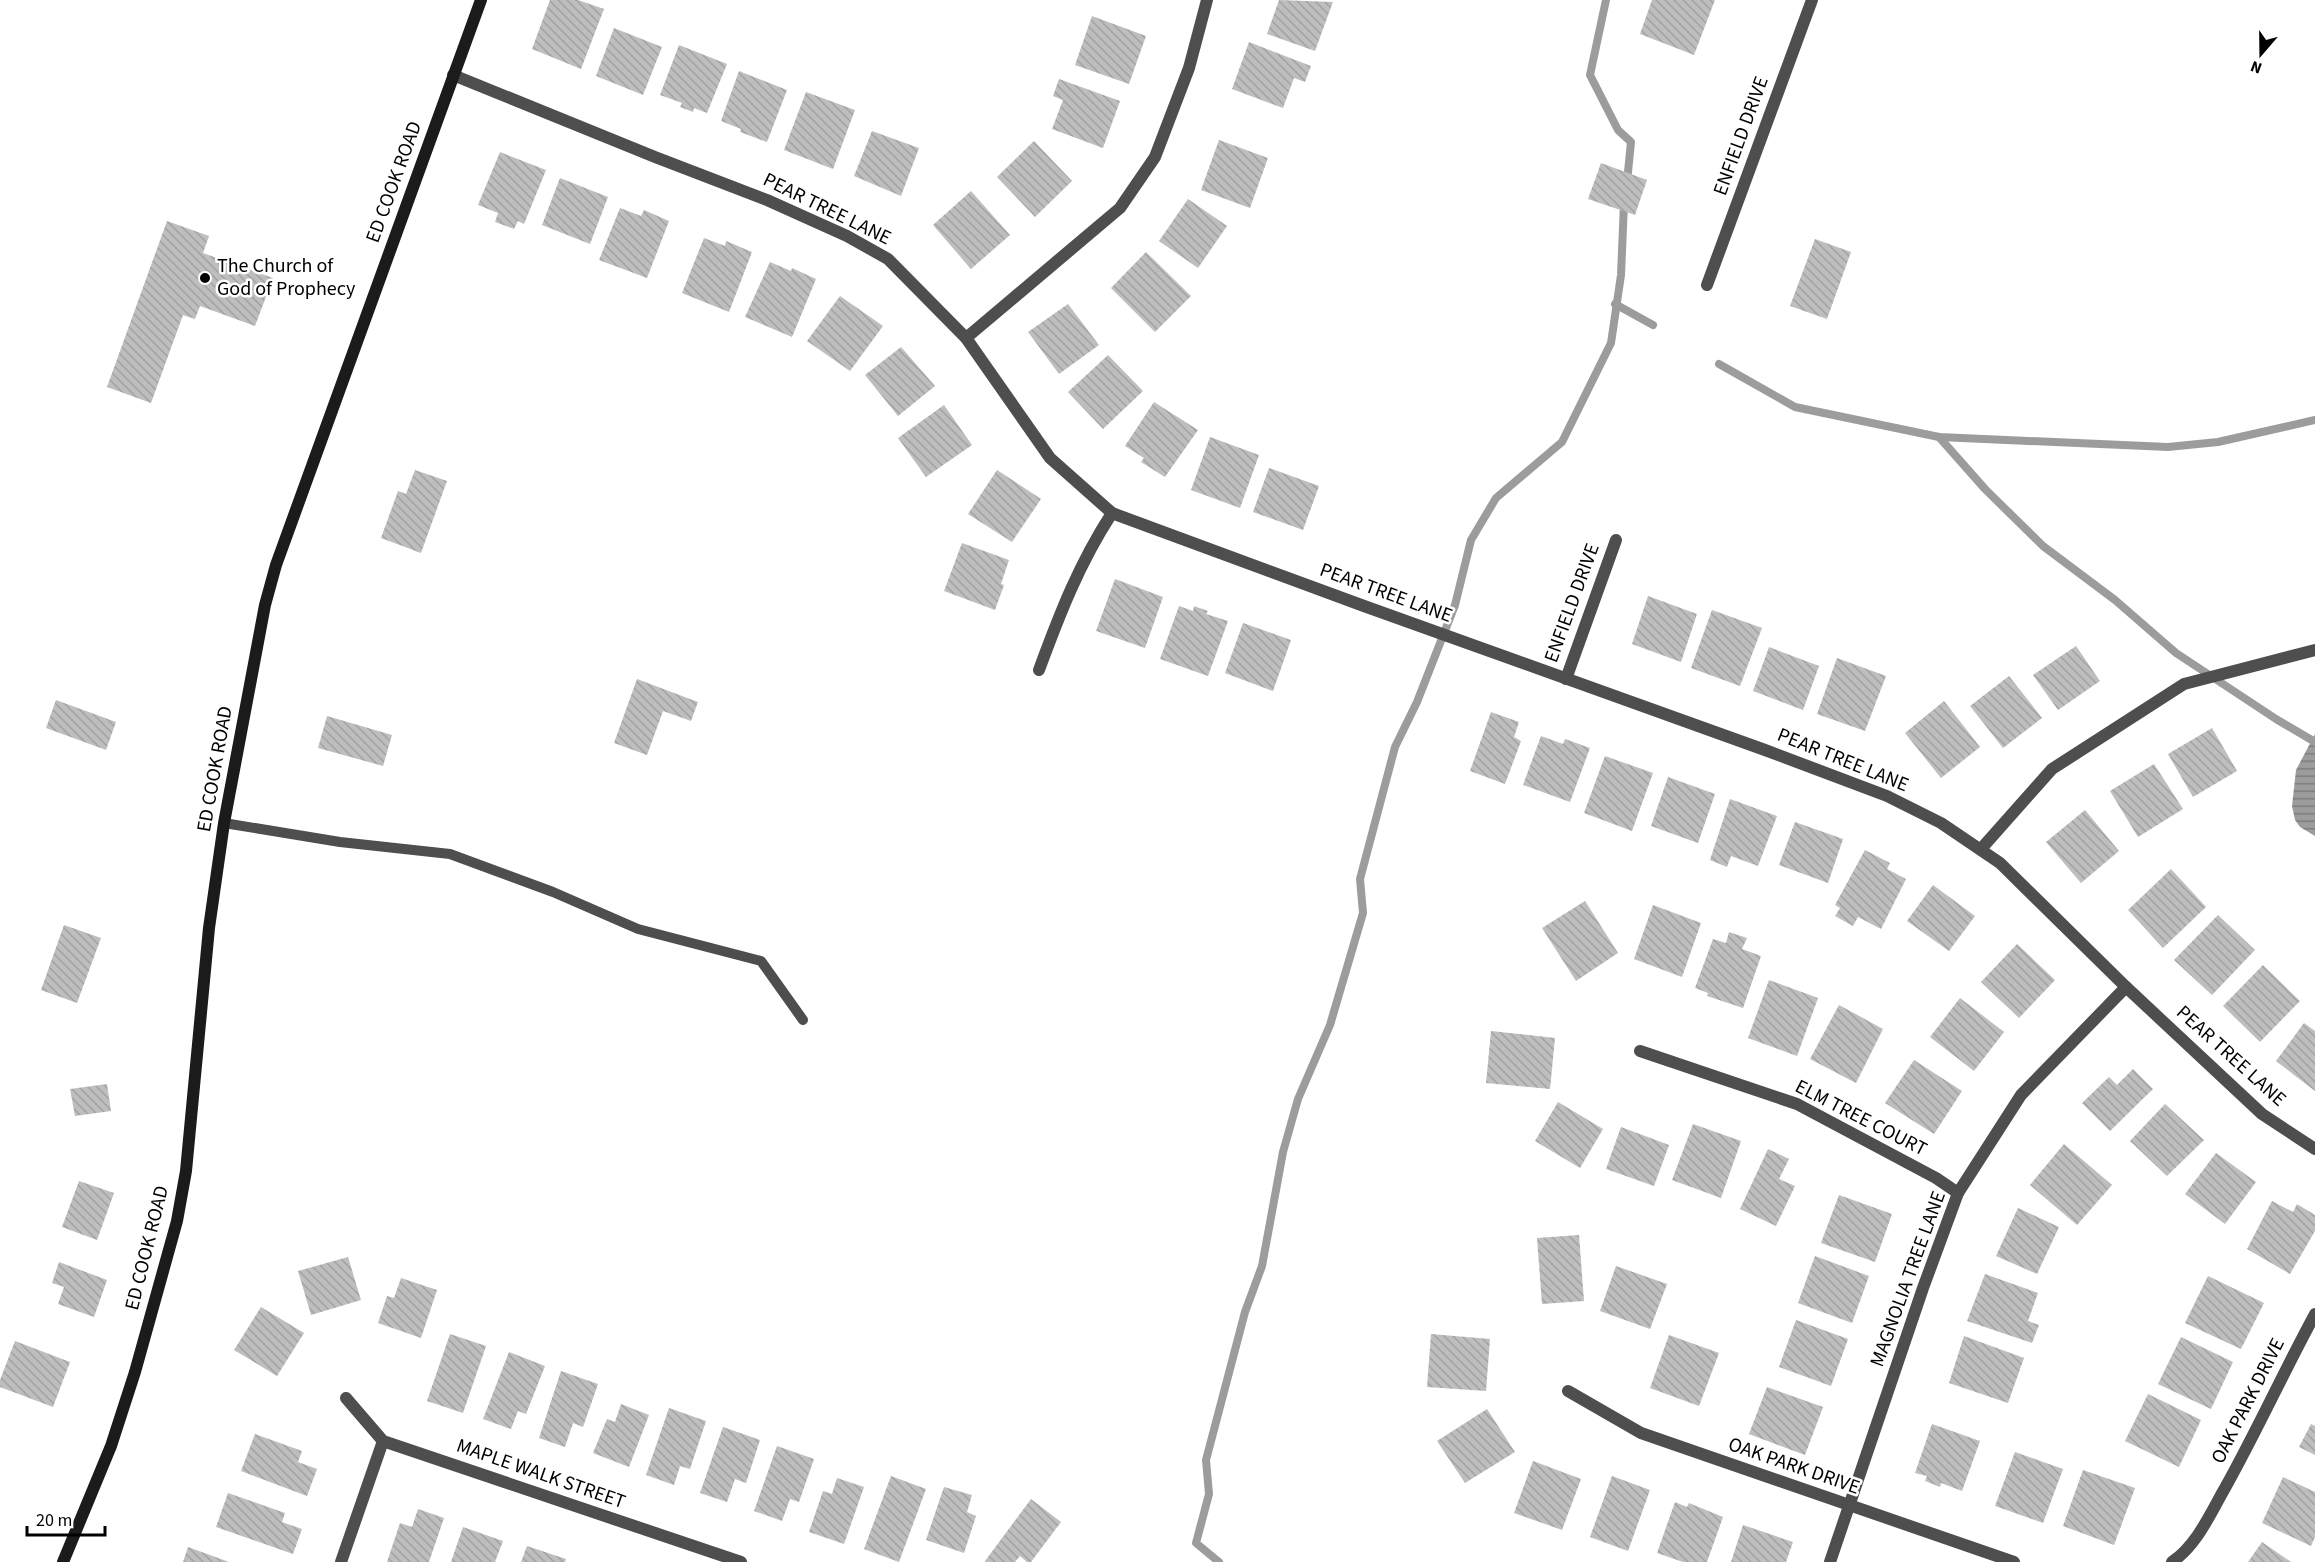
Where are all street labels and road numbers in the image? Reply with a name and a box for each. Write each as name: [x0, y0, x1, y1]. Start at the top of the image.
street label: ENFIELD DRIVE: [1706, 72, 1776, 200]
street label: ED COOK ROAD: [359, 117, 429, 247]
street label: PEAR TREE LANE: [758, 166, 896, 252]
street label: ENFIELD DRIVE: [1537, 539, 1607, 667]
street label: PEAR TREE LANE: [1316, 556, 1456, 630]
street label: ED COOK ROAD: [190, 704, 240, 834]
street label: PEAR TREE LANE: [1773, 721, 1913, 799]
street label: PEAR TREE LANE: [2170, 999, 2292, 1113]
street label: ELM TREE COURT: [1790, 1073, 1932, 1163]
street label: ED COOK ROAD: [118, 1183, 176, 1313]
street label: MAGNOLIA TREE LANE: [1863, 1187, 1953, 1371]
street label: OAK PARK DRIVE: [2204, 1333, 2292, 1469]
street label: OAK PARK DRIVE: [1724, 1430, 1864, 1502]
street label: MAPLE WALK STREET: [453, 1432, 630, 1516]

